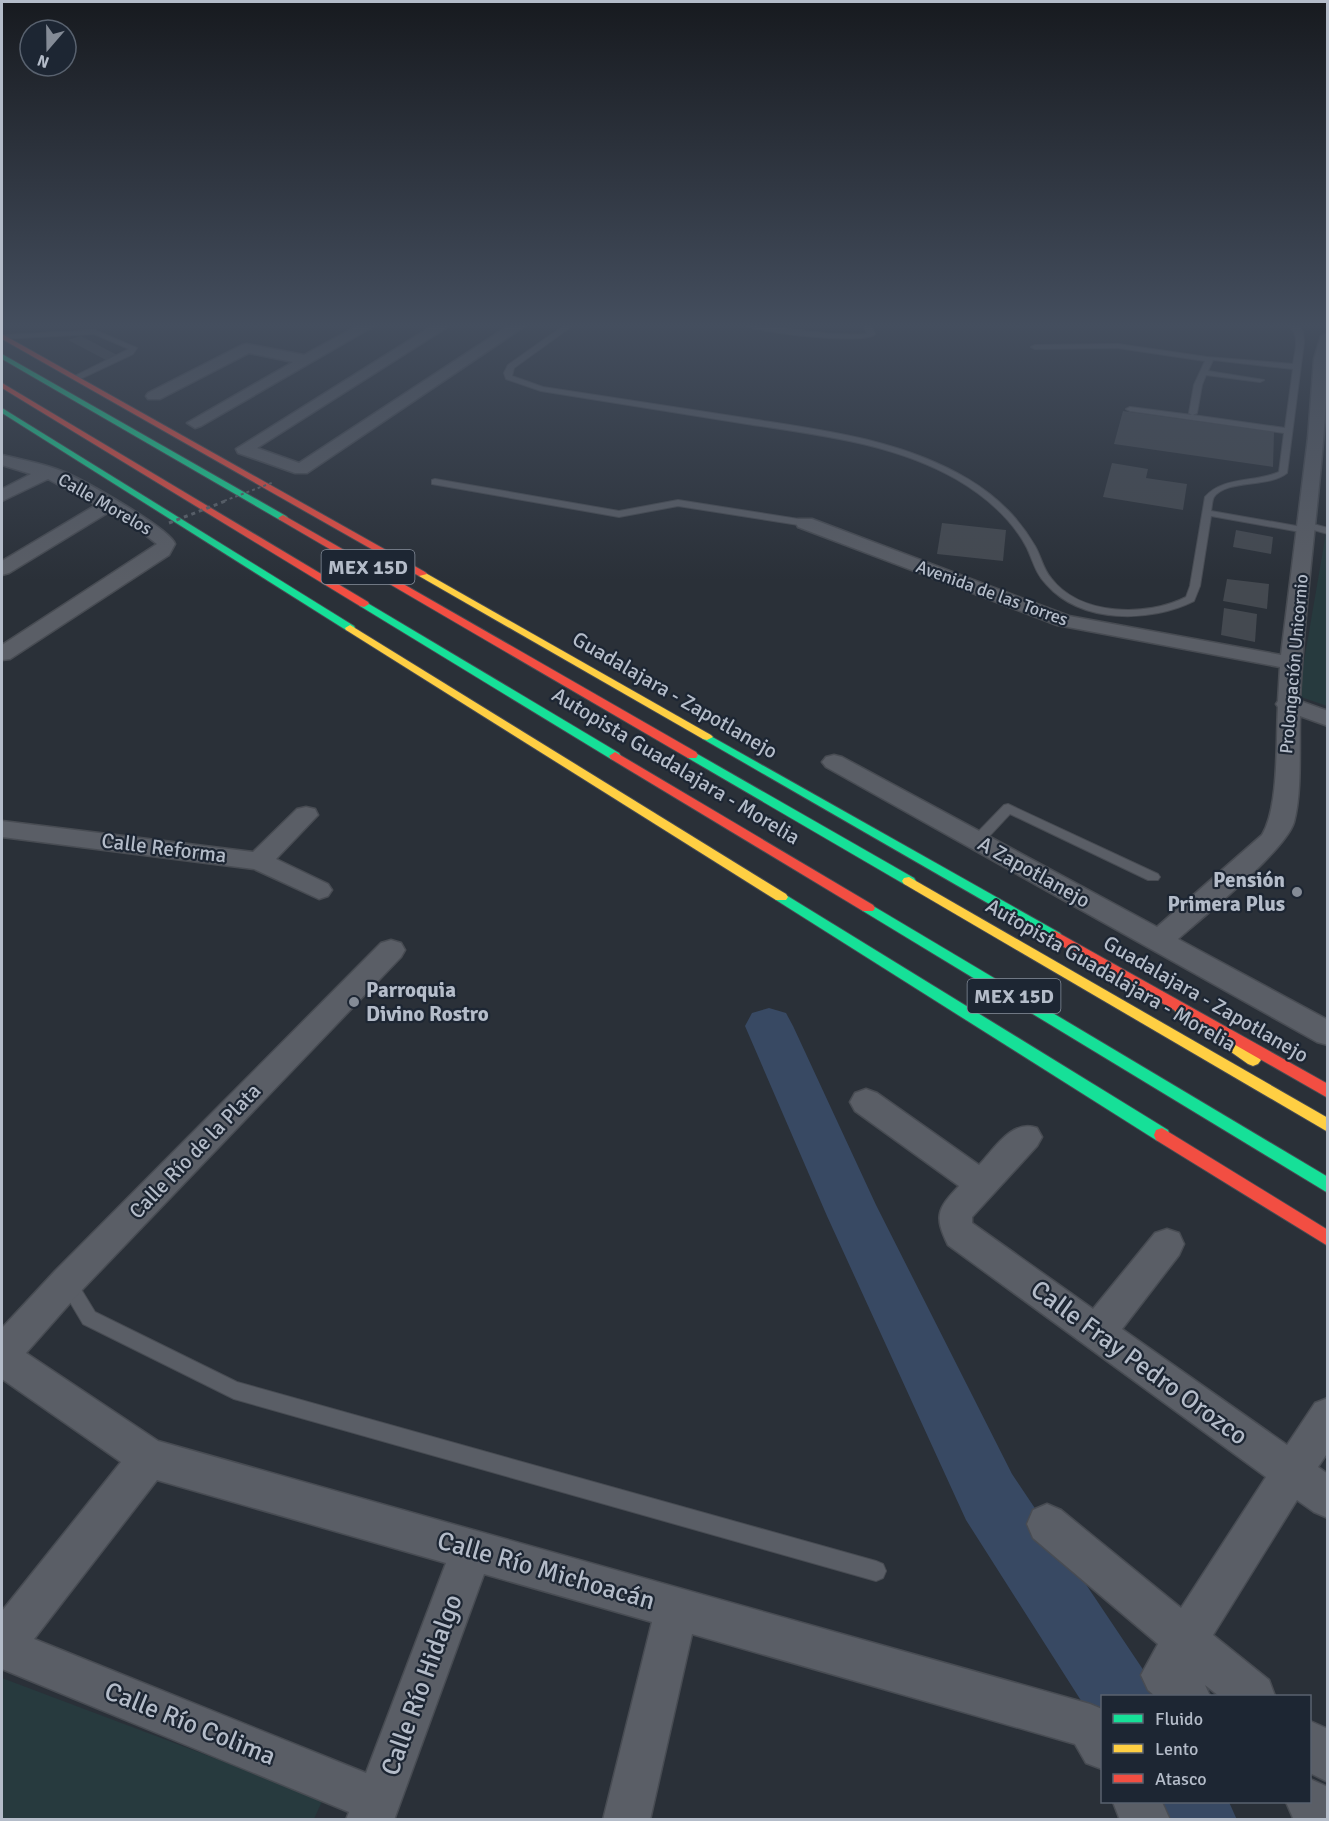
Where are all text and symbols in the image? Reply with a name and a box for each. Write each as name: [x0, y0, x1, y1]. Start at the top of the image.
north arrow: [18, 18, 78, 78]
text: N: [35, 50, 52, 72]
street label: Calle Morelos: [54, 468, 156, 540]
road number: MEX 15D: [322, 550, 415, 584]
street label: Avenida de las Torres: [913, 555, 1071, 631]
street label: Prolongación Unicornio: [1275, 573, 1313, 755]
street label: Guadalajara - Zapotlanejo: [568, 626, 782, 764]
street label: Autopista Guadalajara - Morelia: [547, 682, 805, 850]
street label: Calle Reforma: [100, 827, 228, 869]
street label: A Zapotlanejo: [973, 830, 1095, 914]
place label: Pensión Primera Plus: [1167, 867, 1285, 917]
marker: Pensión Primera Plus: [1290, 885, 1304, 899]
street label: Autopista Guadalajara - Morelia: [981, 893, 1241, 1057]
street label: Guadalajara - Zapotlanejo: [1099, 930, 1313, 1068]
place label: Parroquia Divino Rostro: [366, 977, 489, 1027]
road number: MEX 15D: [968, 979, 1060, 1013]
marker: Parroquia Divino Rostro: [347, 995, 361, 1009]
street label: Calle Río de la Plata: [124, 1078, 266, 1224]
street label: Calle Fray Pedro Orozco: [1024, 1273, 1254, 1453]
street label: Calle Río Michoacán: [434, 1525, 658, 1617]
street label: Calle Río Hidalgo: [374, 1590, 470, 1780]
street label: Calle Río Colima: [100, 1675, 280, 1773]
legend: [1101, 1695, 1311, 1803]
text: Fluido: [1155, 1708, 1203, 1730]
text: Lento: [1155, 1738, 1198, 1760]
text: Atasco: [1155, 1768, 1207, 1790]

